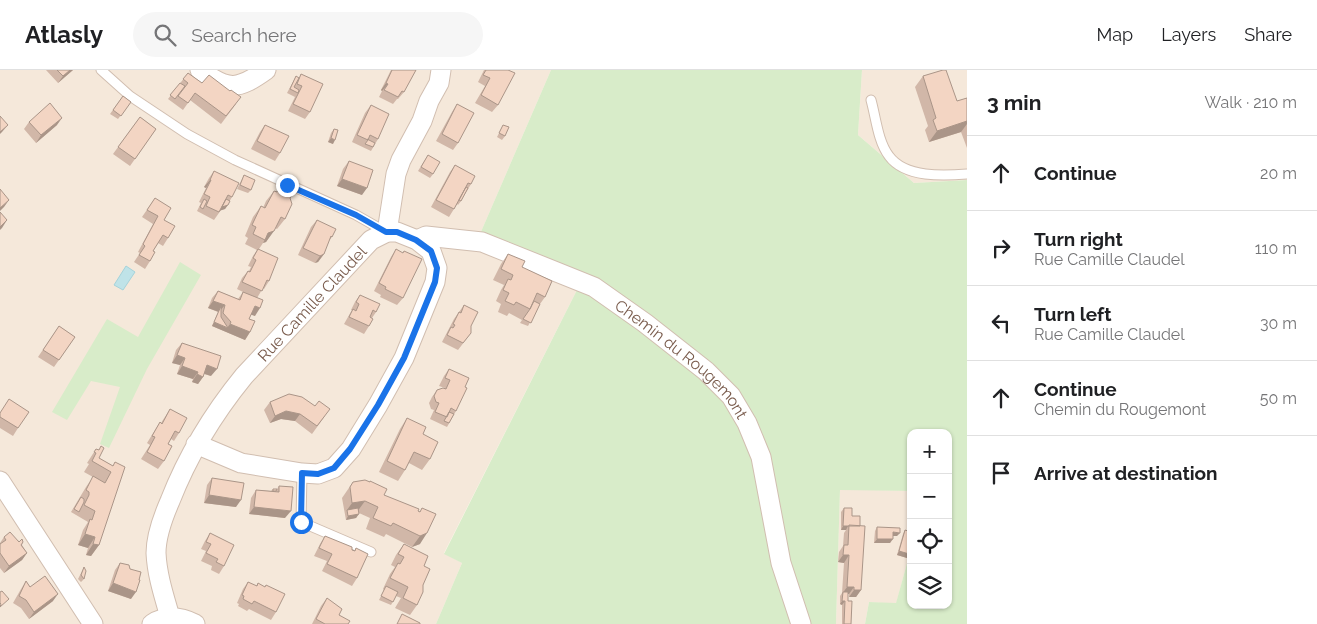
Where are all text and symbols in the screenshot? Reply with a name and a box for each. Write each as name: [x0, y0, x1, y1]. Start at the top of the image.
search box: [133, 12, 483, 57]
text: Atlasly: [25, 20, 103, 49]
icon: search: [151, 21, 179, 49]
text: Search here: [191, 24, 297, 46]
text: Map: [1097, 24, 1133, 45]
text: Layers: [1161, 24, 1216, 45]
text: Share: [1244, 24, 1292, 45]
text: 3 min: [987, 90, 1041, 115]
text: Walk · 210 m: [1205, 93, 1297, 112]
icon: ahead: [987, 159, 1015, 187]
text: Continue: [1034, 162, 1117, 184]
text: 20 m: [1260, 164, 1297, 183]
route end: [276, 174, 299, 197]
text: Turn right: [1034, 228, 1123, 250]
icon: right: [987, 234, 1015, 262]
text: 110 m: [1255, 239, 1297, 258]
street label: Rue Camille Claudel: [253, 241, 371, 365]
text: Rue Camille Claudel: [1034, 250, 1185, 269]
street label: Chemin du Rougemont: [611, 295, 752, 423]
text: Turn left: [1034, 303, 1111, 325]
icon: left: [987, 309, 1015, 337]
text: 30 m: [1260, 314, 1297, 333]
text: Rue Camille Claudel: [1034, 325, 1185, 344]
text: Continue: [1034, 378, 1117, 400]
icon: ahead: [987, 384, 1015, 412]
text: 50 m: [1260, 389, 1297, 408]
text: Chemin du Rougemont: [1034, 400, 1206, 419]
map controls: [907, 429, 952, 609]
button: +: [907, 429, 952, 474]
icon: arrive: [987, 459, 1015, 487]
text: Arrive at destination: [1034, 462, 1218, 484]
button: −: [907, 474, 952, 519]
route start: [290, 511, 313, 534]
button: locate: [907, 519, 952, 564]
button: layers: [907, 564, 952, 609]

